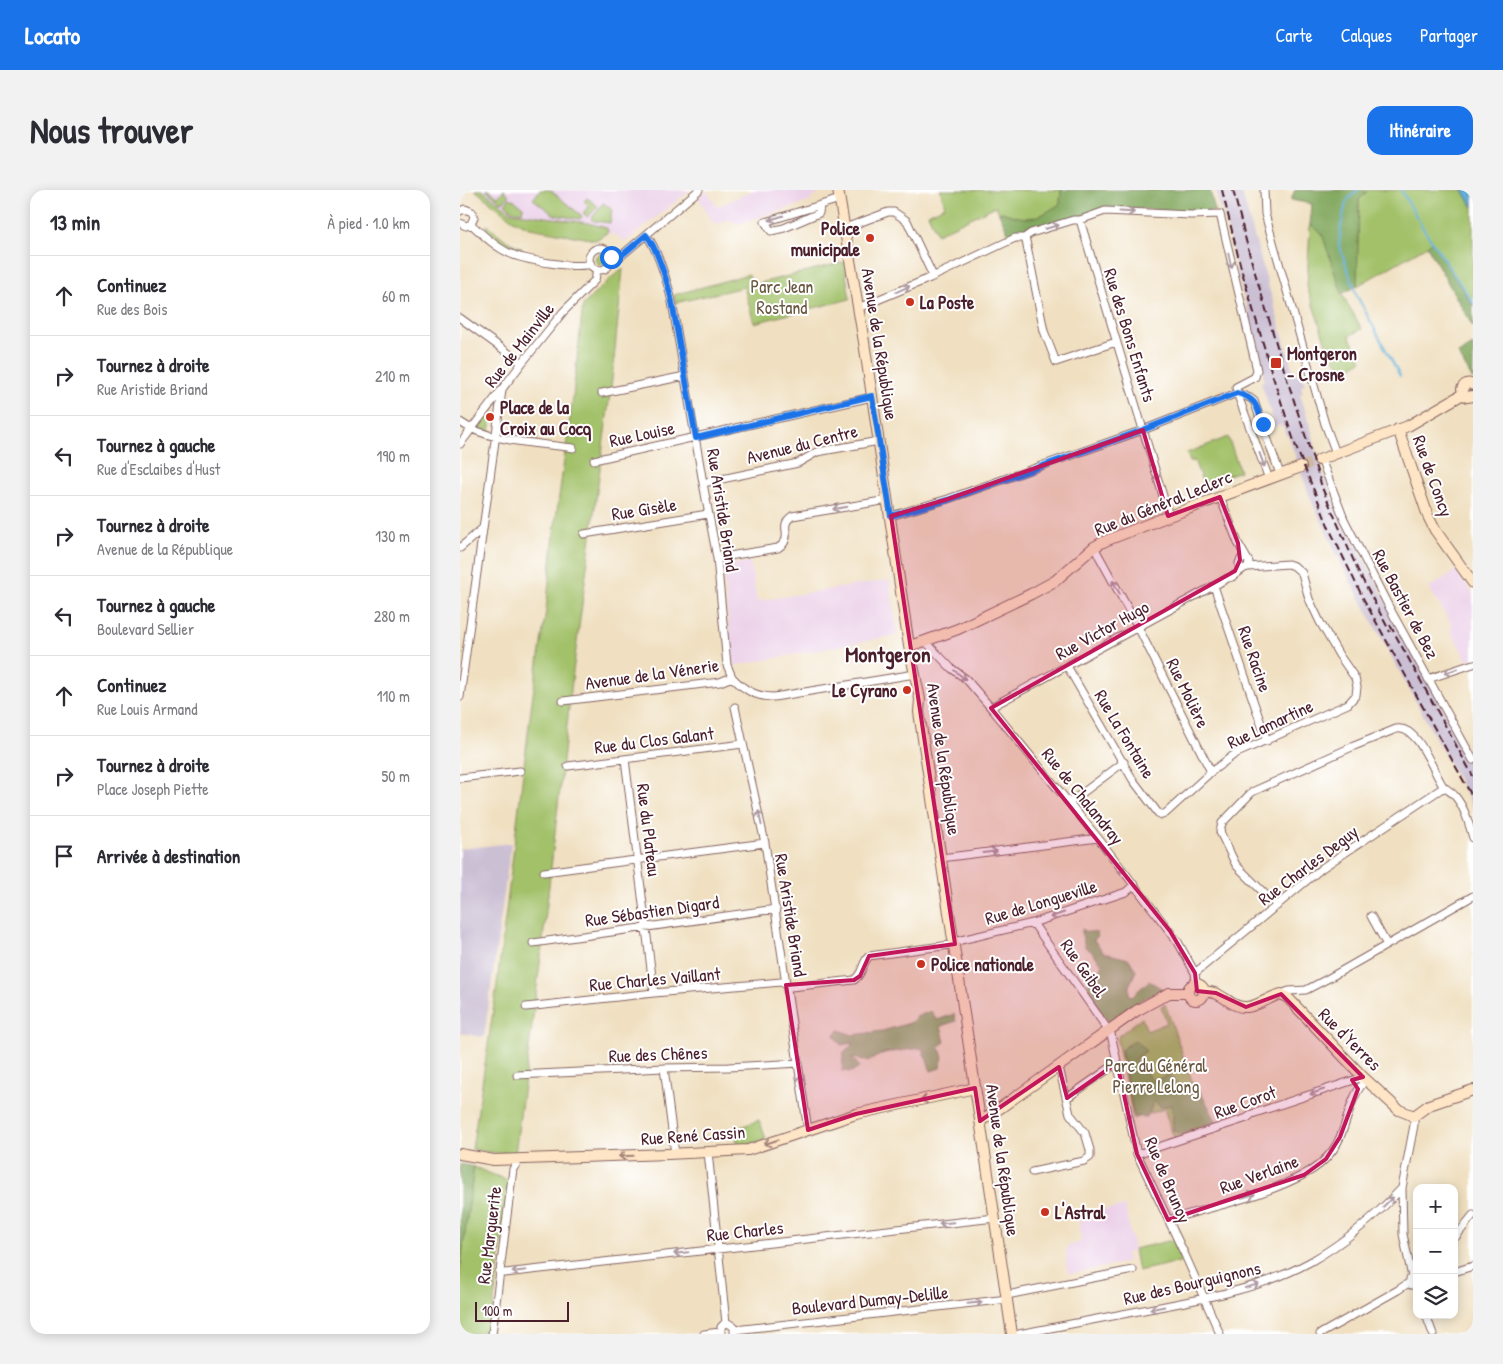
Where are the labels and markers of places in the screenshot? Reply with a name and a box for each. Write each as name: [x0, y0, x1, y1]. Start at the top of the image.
place label: Police municipale: [791, 216, 861, 263]
marker: Police municipale: [864, 232, 876, 244]
place label: La Poste: [920, 290, 975, 315]
marker: La Poste: [904, 296, 916, 308]
place label: Montgeron - Crosne: [1287, 341, 1357, 387]
marker: Montgeron - Crosne: [1269, 356, 1283, 370]
place label: Place de la Croix au Cocq: [500, 395, 592, 442]
marker: Place de la Croix au Cocq: [484, 411, 496, 423]
place label: Le Cyrano: [832, 678, 898, 704]
marker: Le Cyrano: [901, 684, 913, 696]
place label: Police nationale: [931, 952, 1035, 977]
marker: Police nationale: [915, 958, 927, 970]
place label: L'Astral: [1055, 1200, 1107, 1225]
marker: L'Astral: [1039, 1206, 1051, 1218]

